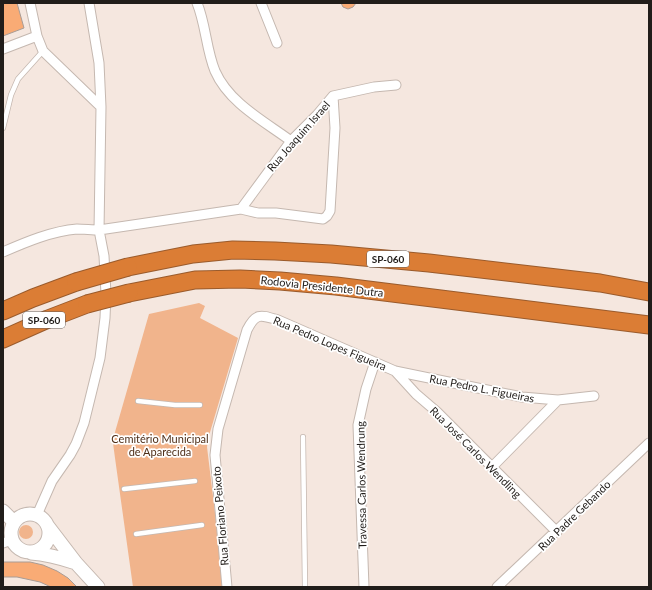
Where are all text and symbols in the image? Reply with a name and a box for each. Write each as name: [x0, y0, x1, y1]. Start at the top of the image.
street label: Rua Joaquim Israel: [264, 98, 332, 174]
road number: SP-060: [367, 251, 409, 267]
street label: Rodovia Presidente Dutra: [260, 273, 384, 299]
road number: SP-060: [23, 312, 65, 328]
street label: Rua Pedro Lopes Figueira: [271, 313, 389, 373]
street label: Rua Pedro L. Figueiras: [428, 371, 536, 405]
street label: Rua José Carlos Wendling: [428, 404, 525, 501]
street label: Travessa Carlos Wendrung: [353, 421, 369, 549]
park label: Cemitério Municipal de Aparecida: [111, 432, 209, 458]
street label: Rua Floriano Peixoto: [209, 466, 231, 566]
street label: Rua Padre Gebando: [535, 477, 613, 553]

